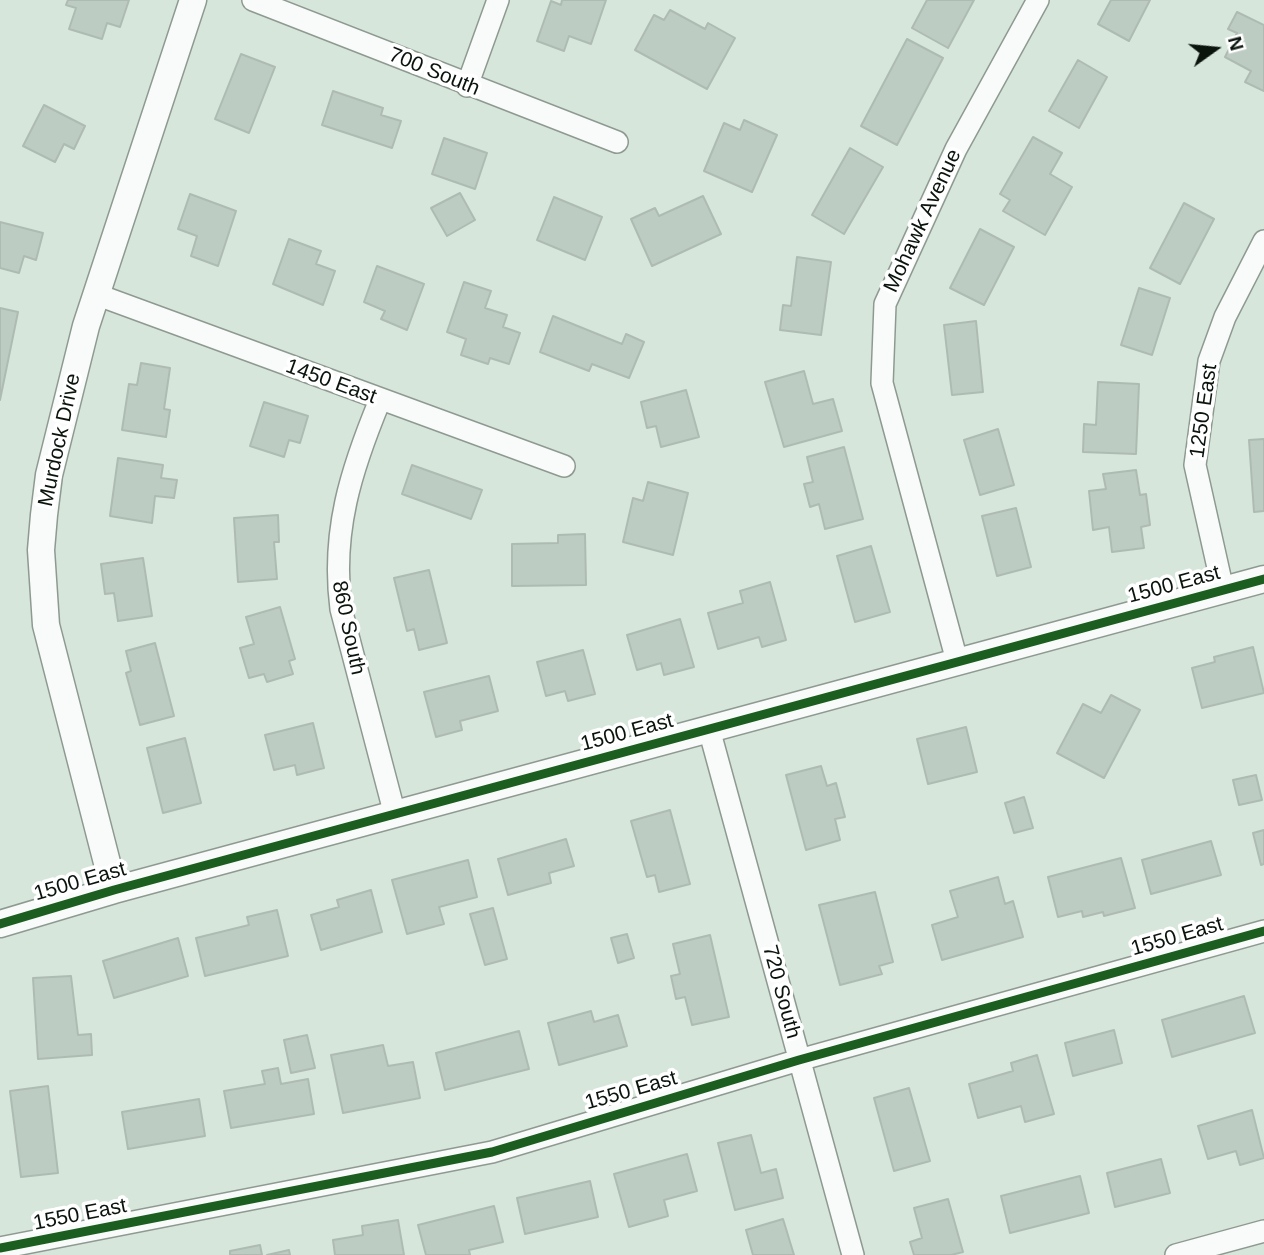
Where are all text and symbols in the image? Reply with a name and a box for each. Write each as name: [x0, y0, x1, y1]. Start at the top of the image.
north arrow: [1180, 14, 1250, 84]
text: N: [1224, 34, 1248, 53]
street label: 700 South: [385, 42, 483, 102]
street label: Mohawk Avenue: [879, 145, 967, 297]
street label: 1450 East: [282, 354, 380, 410]
street label: 1250 East: [1185, 362, 1223, 460]
street label: Murdock Drive: [34, 371, 86, 509]
street label: 1500 East: [1125, 561, 1223, 609]
street label: 860 South: [326, 579, 370, 677]
street label: 1500 East: [578, 709, 676, 757]
street label: 1500 East: [31, 857, 129, 907]
street label: 1550 East: [1128, 912, 1226, 962]
street label: 720 South: [756, 942, 806, 1042]
street label: 1550 East: [582, 1066, 680, 1116]
street label: 1550 East: [31, 1194, 129, 1236]

